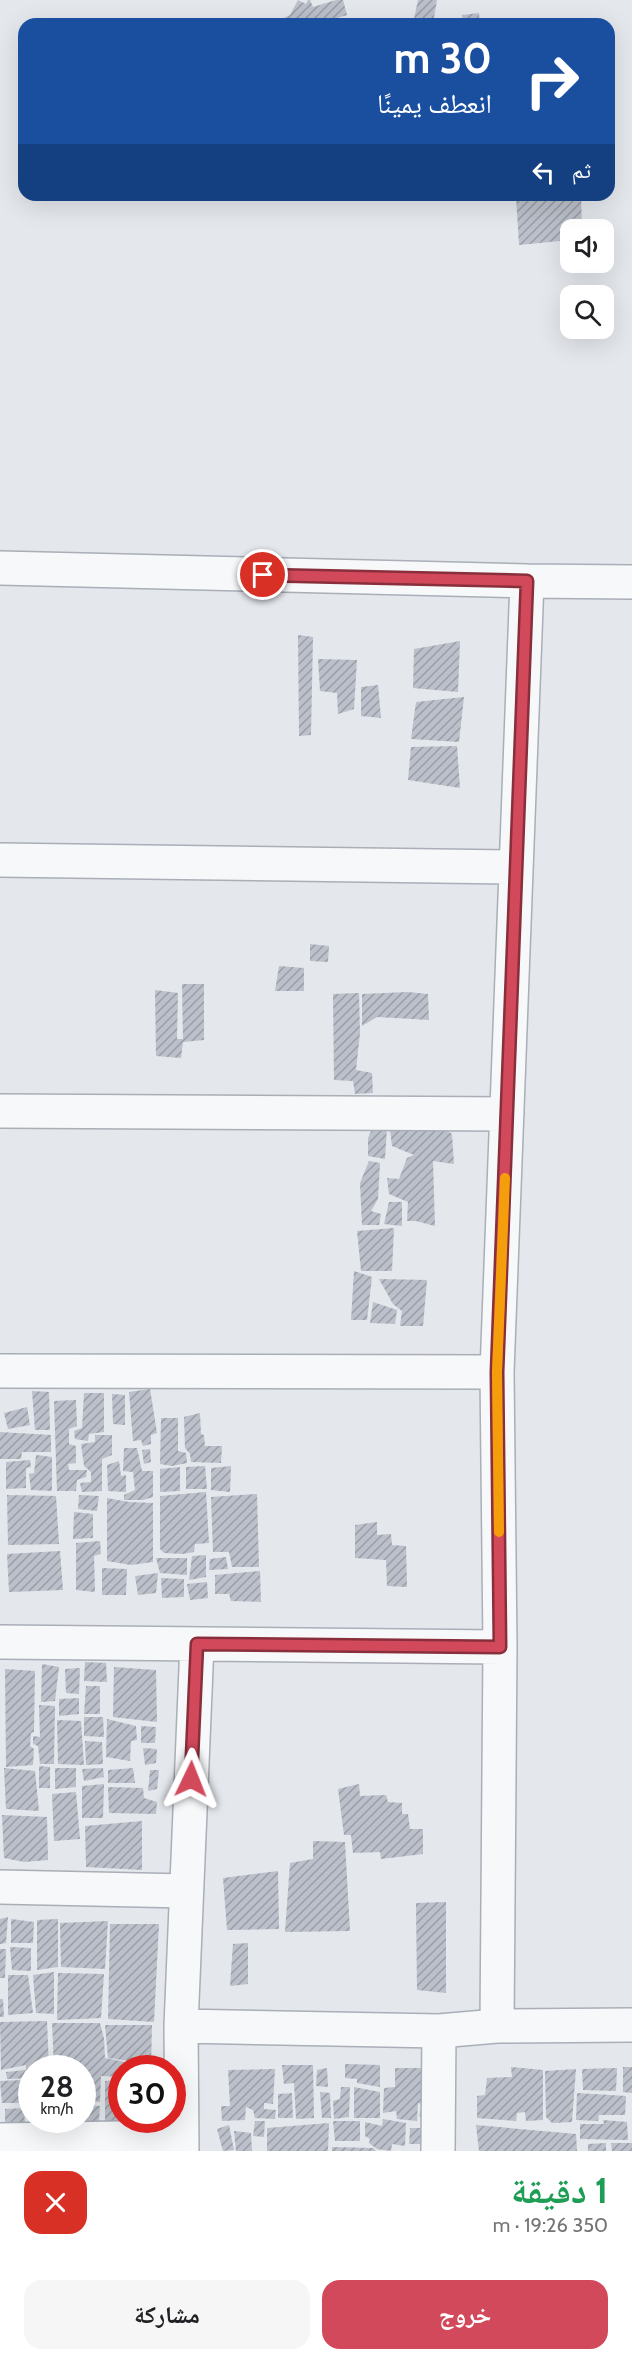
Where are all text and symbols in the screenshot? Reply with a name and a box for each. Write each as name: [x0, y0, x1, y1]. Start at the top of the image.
text: 30 m: [394, 32, 492, 84]
icon: right: [513, 42, 591, 120]
text: انعطف يمينًا: [377, 87, 492, 120]
icon: left: [527, 156, 560, 189]
text: ثم: [572, 157, 591, 184]
map controls: [560, 219, 614, 339]
button: sound: [560, 219, 614, 273]
button: search: [560, 285, 614, 339]
pin: [237, 549, 288, 600]
icon: arrive: [246, 558, 279, 591]
position arrow: [159, 1747, 223, 1811]
speed limit sign: 30: [108, 2055, 186, 2133]
text: 28: [40, 2068, 74, 2105]
text: km/h: [41, 2100, 73, 2118]
text: 1 دقيقة: [511, 2168, 608, 2212]
button: close: [24, 2171, 87, 2234]
text: 350 m · 19:26: [493, 2213, 608, 2237]
button: مشاركة: [24, 2280, 310, 2349]
button: خروج: [322, 2280, 608, 2349]

